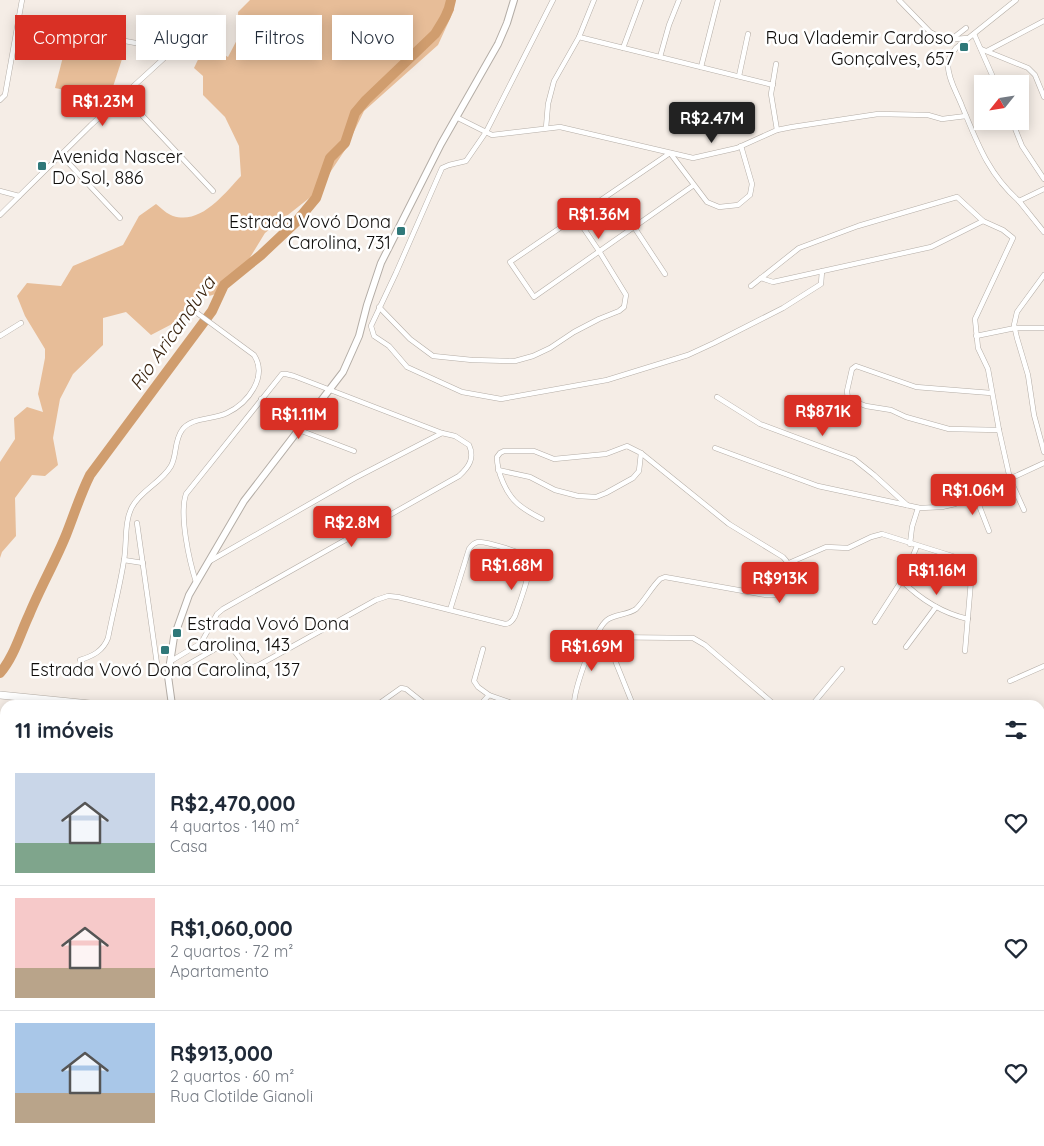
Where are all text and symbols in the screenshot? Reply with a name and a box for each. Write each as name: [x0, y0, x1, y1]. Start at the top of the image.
chip: Comprar: [15, 15, 126, 60]
chip: Alugar: [136, 15, 226, 60]
chip: Filtros: [236, 15, 322, 60]
chip: Novo: [332, 15, 413, 60]
place label: Rua Vlademir Cardoso Gonçalves, 657: [766, 26, 954, 70]
marker: Rua Vlademir Cardoso Gonçalves, 657: [958, 41, 970, 53]
north arrow: [974, 75, 1029, 130]
map controls: [974, 75, 1029, 130]
pin: R$1.23M: [57, 84, 149, 127]
text: R$1.23M: [72, 91, 134, 111]
pin: R$2.47M: [666, 102, 758, 144]
text: R$2.47M: [680, 108, 744, 128]
place label: Avenida Nascer Do Sol, 886: [52, 145, 183, 189]
marker: Avenida Nascer Do Sol, 886: [36, 160, 48, 172]
pin: R$1.36M: [553, 198, 645, 240]
text: R$1.36M: [568, 204, 630, 224]
place label: Estrada Vovó Dona Carolina, 731: [229, 210, 391, 254]
marker: Estrada Vovó Dona Carolina, 731: [395, 225, 407, 237]
water label: Rio Aricanduva: [124, 270, 221, 395]
pin: R$871K: [782, 394, 864, 437]
pin: R$1.11M: [253, 398, 345, 440]
text: R$871K: [795, 401, 851, 421]
text: R$1.11M: [271, 404, 327, 424]
pin: R$1.06M: [927, 474, 1019, 516]
text: R$1.06M: [942, 480, 1004, 500]
pin: R$2.8M: [311, 506, 393, 548]
text: R$2.8M: [324, 512, 380, 532]
pin: R$1.68M: [466, 548, 558, 591]
pin: R$1.16M: [891, 554, 983, 596]
text: R$1.68M: [481, 555, 543, 575]
text: R$1.16M: [908, 560, 966, 580]
pin: R$913K: [739, 562, 821, 604]
text: R$913K: [753, 568, 807, 588]
place label: Estrada Vovó Dona Carolina, 143: [187, 612, 349, 656]
marker: Estrada Vovó Dona Carolina, 143: [171, 627, 183, 639]
pin: R$1.69M: [546, 630, 638, 672]
text: R$1.69M: [561, 636, 623, 656]
marker: Estrada Vovó Dona Carolina, 137: [159, 644, 171, 656]
place label: Estrada Vovó Dona Carolina, 137: [30, 658, 300, 681]
icon: filters: [1002, 716, 1030, 744]
text: 11 imóveis: [15, 717, 114, 743]
text: R$2,470,000: [170, 790, 295, 816]
icon: home: [55, 793, 115, 853]
icon: heart: [1002, 809, 1030, 837]
text: 4 quartos · 140 m²: [170, 816, 300, 836]
text: Casa: [170, 836, 207, 856]
text: R$1,060,000: [170, 915, 293, 941]
icon: home: [55, 918, 115, 978]
icon: heart: [1002, 934, 1030, 962]
text: 2 quartos · 72 m²: [170, 941, 293, 961]
text: Apartamento: [170, 961, 269, 981]
text: R$913,000: [170, 1040, 273, 1066]
icon: home: [55, 1043, 115, 1103]
icon: heart: [1002, 1059, 1030, 1087]
text: 2 quartos · 60 m²: [170, 1066, 294, 1086]
text: Rua Clotilde Gianoli: [170, 1086, 313, 1106]

